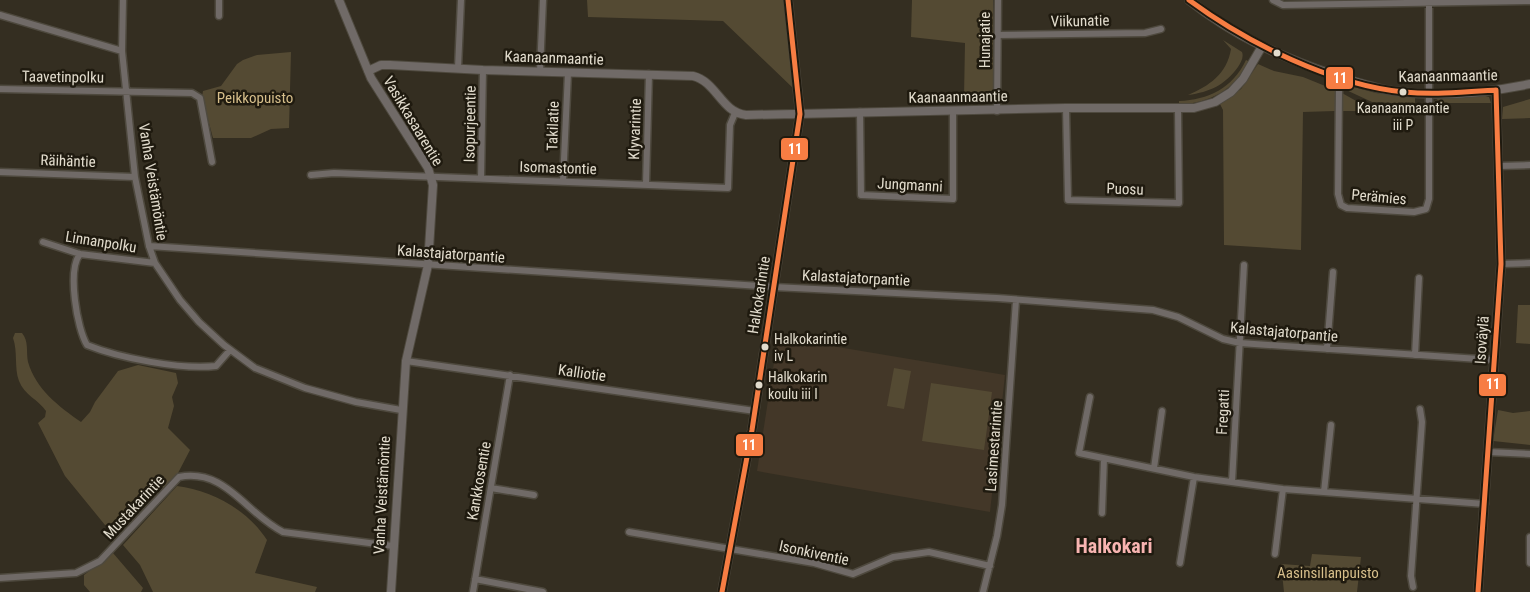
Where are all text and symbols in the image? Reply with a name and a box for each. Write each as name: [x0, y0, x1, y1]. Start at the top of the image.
street label: Viikunatie: [1051, 11, 1109, 31]
street label: Hunajatie: [976, 12, 994, 68]
street label: Kaanaanmaantie: [504, 47, 604, 69]
unlabelled marker: [1272, 48, 1282, 58]
line badge: 11: [1325, 66, 1354, 90]
street label: Kaanaanmaantie: [1398, 66, 1498, 86]
street label: Taavetinpolku: [22, 67, 104, 87]
text: 11: [1333, 70, 1347, 86]
street label: Vasikkasaarentie: [379, 73, 447, 169]
street label: Isopurjeentie: [460, 85, 480, 163]
street label: Kaanaanmaantie: [908, 87, 1008, 107]
marker: Kaanaanmaantie iii P: [1398, 87, 1408, 97]
park label: Peikkopuisto: [217, 89, 293, 107]
street label: Klyvarintie: [625, 98, 645, 160]
place label: Kaanaanmaantie iii P: [1357, 100, 1450, 133]
street label: Takilatie: [543, 101, 563, 151]
street label: Vanha Veistämöntie: [135, 122, 171, 242]
line badge: 11: [780, 137, 809, 161]
text: 11: [788, 141, 802, 157]
street label: Räihäntie: [40, 151, 96, 171]
street label: Isomastontie: [519, 158, 597, 178]
street label: Jungmanni: [877, 174, 943, 196]
street label: Puosu: [1106, 179, 1144, 199]
street label: Perämies: [1351, 186, 1407, 208]
street label: Linnanpolku: [64, 227, 138, 257]
street label: Kalastajatorpantie: [396, 241, 506, 267]
street label: Halkokarintie: [744, 255, 774, 335]
street label: Kalastajatorpantie: [802, 266, 910, 290]
street label: Isoväylä: [1471, 315, 1493, 365]
street label: Kalastajatorpantie: [1229, 318, 1339, 346]
place label: Halkokarintie iv L: [774, 331, 848, 364]
marker: Halkokarintie iv L: [760, 342, 770, 352]
street label: Kalliotie: [557, 361, 607, 385]
place label: Halkokarin koulu iii I: [768, 369, 827, 402]
line badge: 11: [1478, 373, 1507, 397]
text: 11: [1486, 376, 1500, 392]
marker: Halkokarin koulu iii I: [754, 380, 764, 390]
street label: Fregatti: [1213, 389, 1233, 435]
street label: Lasimestarintie: [982, 400, 1006, 492]
line badge: 11: [735, 433, 764, 457]
street label: Vanha Veistämöntie: [370, 435, 394, 555]
text: 11: [742, 437, 756, 453]
street label: Kankkosentie: [463, 440, 495, 522]
street label: Mustakarintie: [100, 471, 168, 543]
district label: Halkokari: [1076, 534, 1152, 558]
street label: Isonkiventie: [777, 537, 851, 569]
park label: Aasinsillanpuisto: [1277, 564, 1379, 582]

